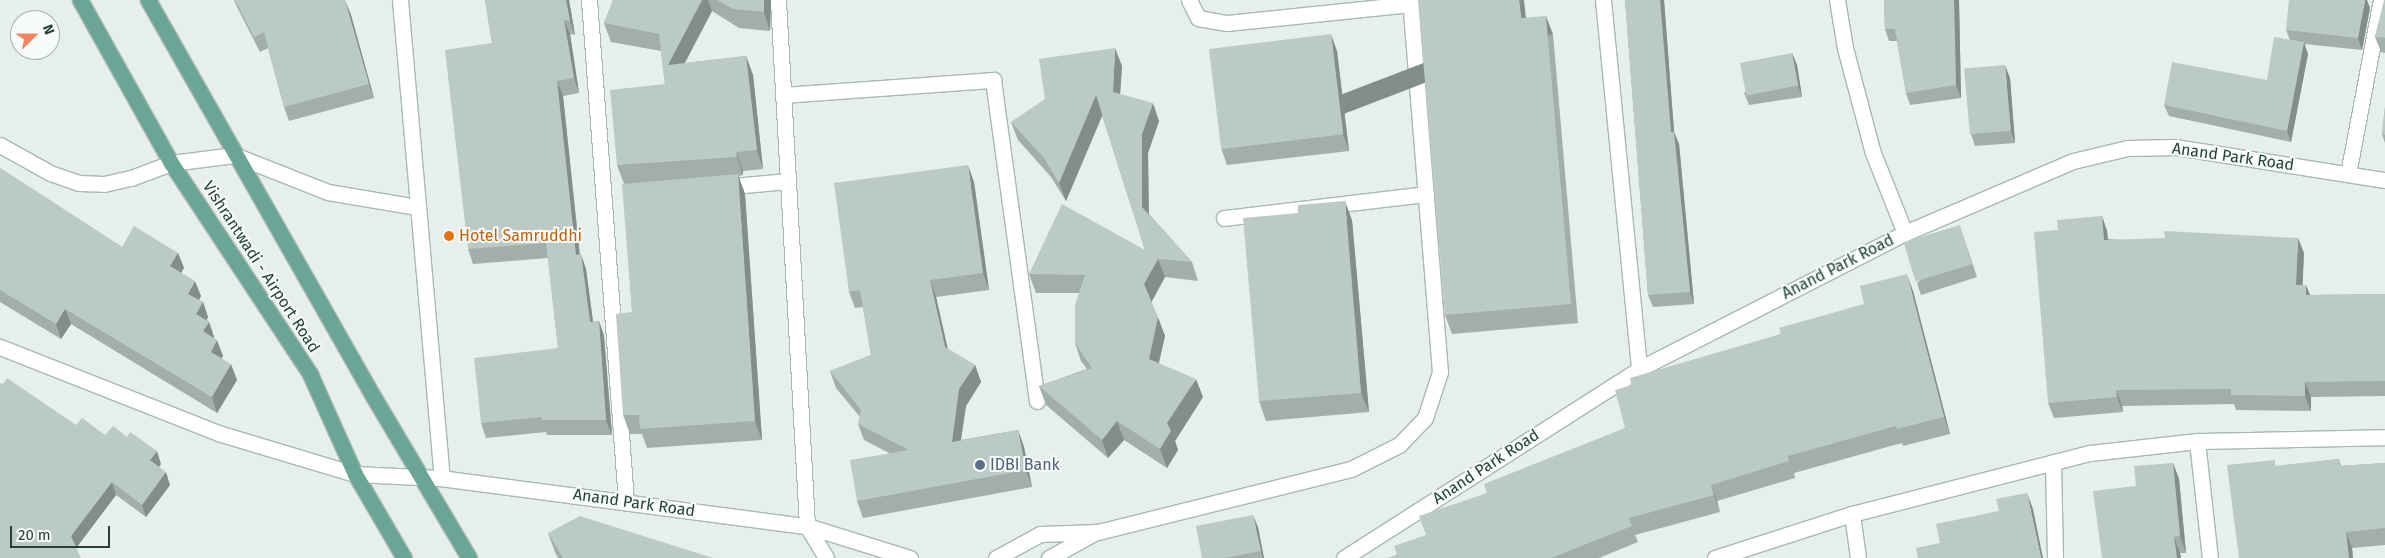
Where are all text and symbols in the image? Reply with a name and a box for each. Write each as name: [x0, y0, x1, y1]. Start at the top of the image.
north arrow: [10, 10, 60, 60]
text: N: [39, 22, 58, 37]
street label: Anand Park Road: [2171, 139, 2295, 175]
street label: Vishrantwadi - Airport Road: [198, 178, 324, 356]
place label: Hotel Samruddhi: [459, 226, 582, 246]
marker: Hotel Samruddhi: [443, 230, 455, 242]
street label: Anand Park Road: [1779, 231, 1897, 303]
street label: Anand Park Road: [1429, 425, 1543, 509]
place label: IDBI Bank: [990, 455, 1060, 475]
marker: IDBI Bank: [974, 459, 986, 471]
street label: Anand Park Road: [572, 485, 696, 521]
scale bar: [12, 516, 112, 548]
text: 20 m: [18, 526, 51, 544]

